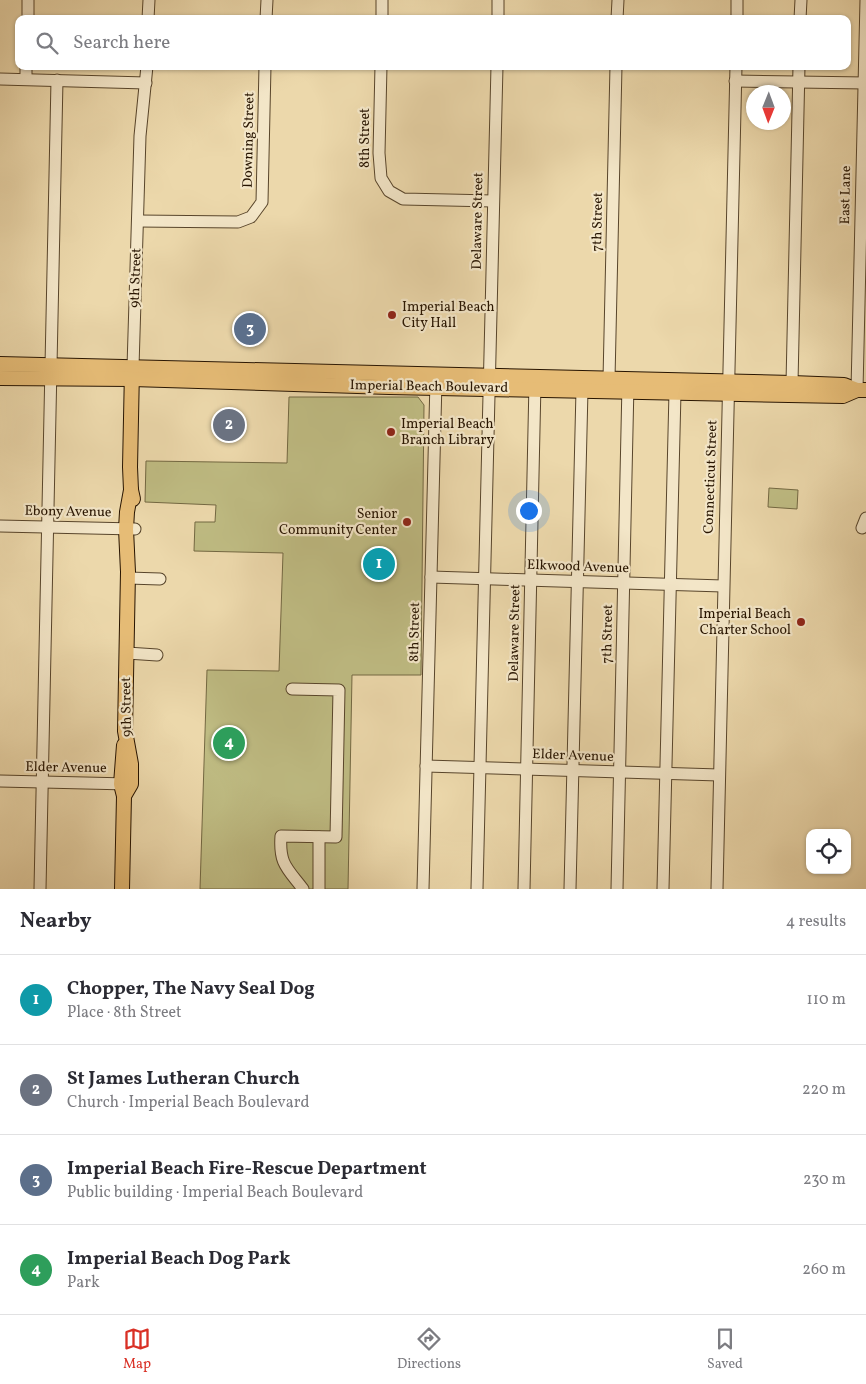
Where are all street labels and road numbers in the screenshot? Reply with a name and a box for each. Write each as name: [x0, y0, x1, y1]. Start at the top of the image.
street label: Downing Street: [239, 92, 259, 188]
street label: 8th Street: [356, 108, 375, 168]
street label: East Lane: [836, 165, 856, 225]
street label: Delaware Street: [468, 172, 488, 270]
street label: 7th Street: [588, 192, 608, 252]
street label: 9th Street: [125, 248, 147, 308]
street label: Imperial Beach Boulevard: [350, 376, 508, 398]
street label: Connecticut Street: [700, 420, 722, 534]
street label: Ebony Avenue: [24, 502, 112, 522]
street label: Elkwood Avenue: [527, 556, 630, 578]
street label: Delaware Street: [505, 584, 525, 682]
street label: 8th Street: [405, 602, 425, 662]
street label: 7th Street: [598, 604, 618, 664]
street label: 9th Street: [117, 677, 137, 737]
street label: Elder Avenue: [532, 745, 614, 767]
street label: Elder Avenue: [25, 758, 107, 778]

